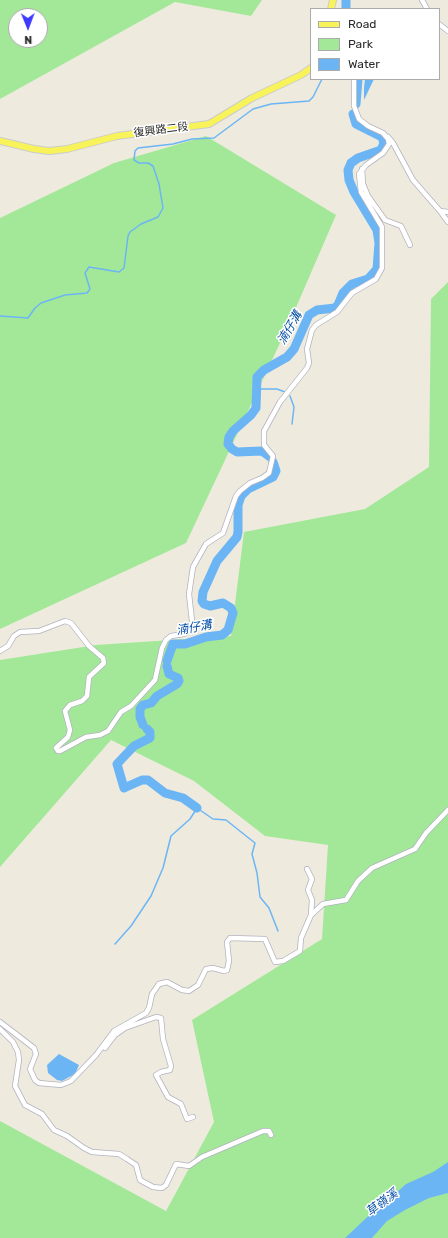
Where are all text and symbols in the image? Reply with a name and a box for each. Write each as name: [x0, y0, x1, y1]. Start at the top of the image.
north arrow: [8, 8, 48, 48]
legend: [310, 8, 440, 80]
text: Road: [348, 17, 376, 31]
text: N: [24, 33, 32, 46]
text: Park: [348, 37, 373, 51]
text: Water: [348, 57, 380, 71]
street label: 復興路二段: [133, 120, 189, 140]
water label: 湳仔溝: [275, 309, 305, 347]
water label: 湳仔溝: [175, 618, 213, 638]
water label: 草嶺溪: [363, 1186, 401, 1220]

